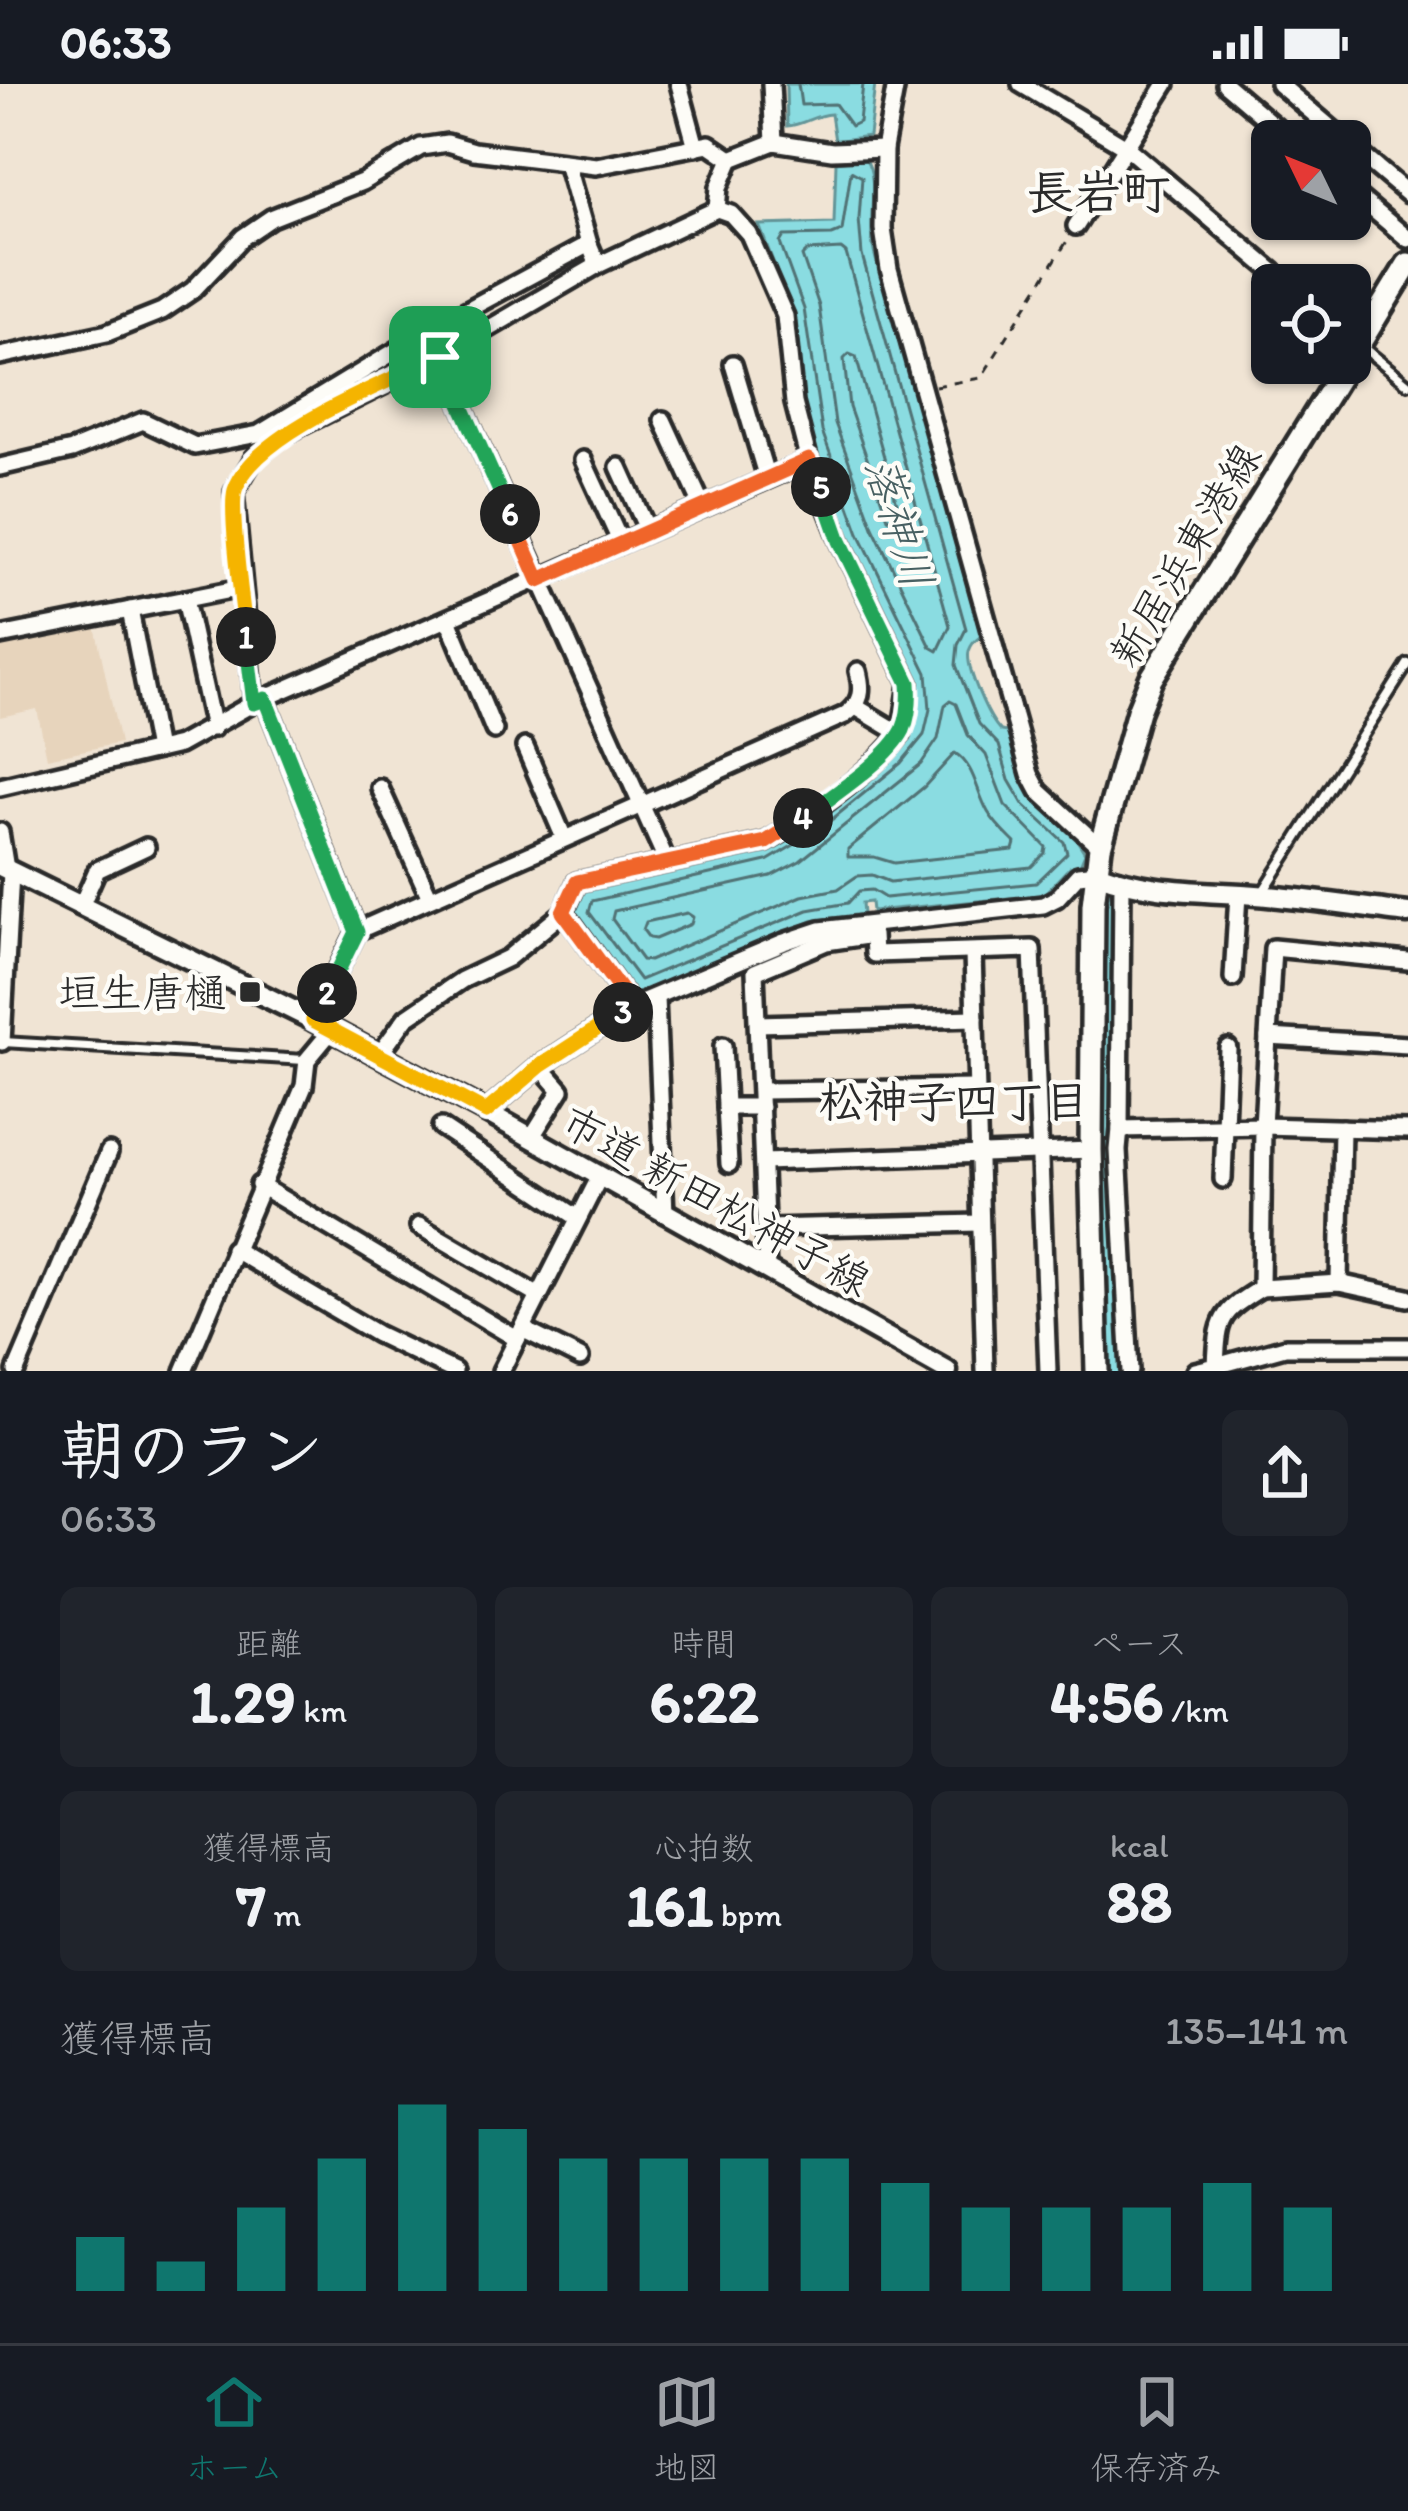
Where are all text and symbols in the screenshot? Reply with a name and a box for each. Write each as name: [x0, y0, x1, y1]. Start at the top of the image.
text: 06:33: [60, 15, 172, 69]
north arrow: [1251, 120, 1371, 240]
map controls: [1251, 120, 1371, 384]
district label: 長岩町: [1026, 163, 1170, 221]
button: locate: [1251, 264, 1371, 384]
pin: [389, 306, 491, 408]
icon: arrive: [407, 324, 473, 390]
street label: 新居浜東港線: [1098, 434, 1272, 676]
water label: 落神川: [854, 450, 946, 594]
pin: 5: [791, 457, 851, 517]
text: 5: [812, 467, 830, 506]
pin: 6: [480, 484, 540, 544]
text: 6: [501, 494, 519, 533]
pin: 1: [216, 607, 276, 667]
text: 1: [238, 617, 254, 656]
pin: 4: [773, 788, 833, 848]
text: 4: [793, 798, 813, 837]
pin: 2: [297, 963, 357, 1023]
place label: 垣生唐樋: [58, 967, 226, 1018]
text: 2: [318, 973, 336, 1012]
marker: 垣生唐樋: [237, 979, 263, 1005]
pin: 3: [593, 982, 653, 1042]
text: 3: [614, 992, 632, 1031]
district label: 松神子四丁目: [819, 1074, 1089, 1128]
street label: 市道 新田松神子線: [553, 1095, 879, 1307]
text: 朝のラン: [60, 1410, 324, 1490]
button: share: [1222, 1410, 1348, 1536]
text: 06:33: [60, 1495, 157, 1542]
text: 距離: [236, 1624, 302, 1663]
text: 時間: [671, 1624, 737, 1663]
text: ペース: [1091, 1624, 1188, 1663]
text: 1.29: [190, 1665, 296, 1737]
text: 6:22: [649, 1665, 759, 1737]
text: 4:56: [1050, 1665, 1164, 1737]
text: km: [296, 1691, 347, 1730]
text: /km: [1164, 1691, 1229, 1730]
text: kcal: [1110, 1826, 1169, 1865]
text: 獲得標高: [203, 1828, 335, 1867]
text: 心拍数: [654, 1828, 753, 1867]
text: 88: [1106, 1865, 1172, 1937]
text: 7: [236, 1869, 266, 1941]
text: 161: [626, 1869, 713, 1941]
text: m: [266, 1895, 301, 1934]
text: bpm: [713, 1895, 782, 1934]
text: 135–141 m: [1165, 2007, 1348, 2054]
text: 獲得標高: [60, 2015, 216, 2062]
tab: ホーム: [185, 2369, 283, 2489]
tab: 地図: [654, 2369, 720, 2489]
tab: 保存済み: [1091, 2369, 1223, 2489]

